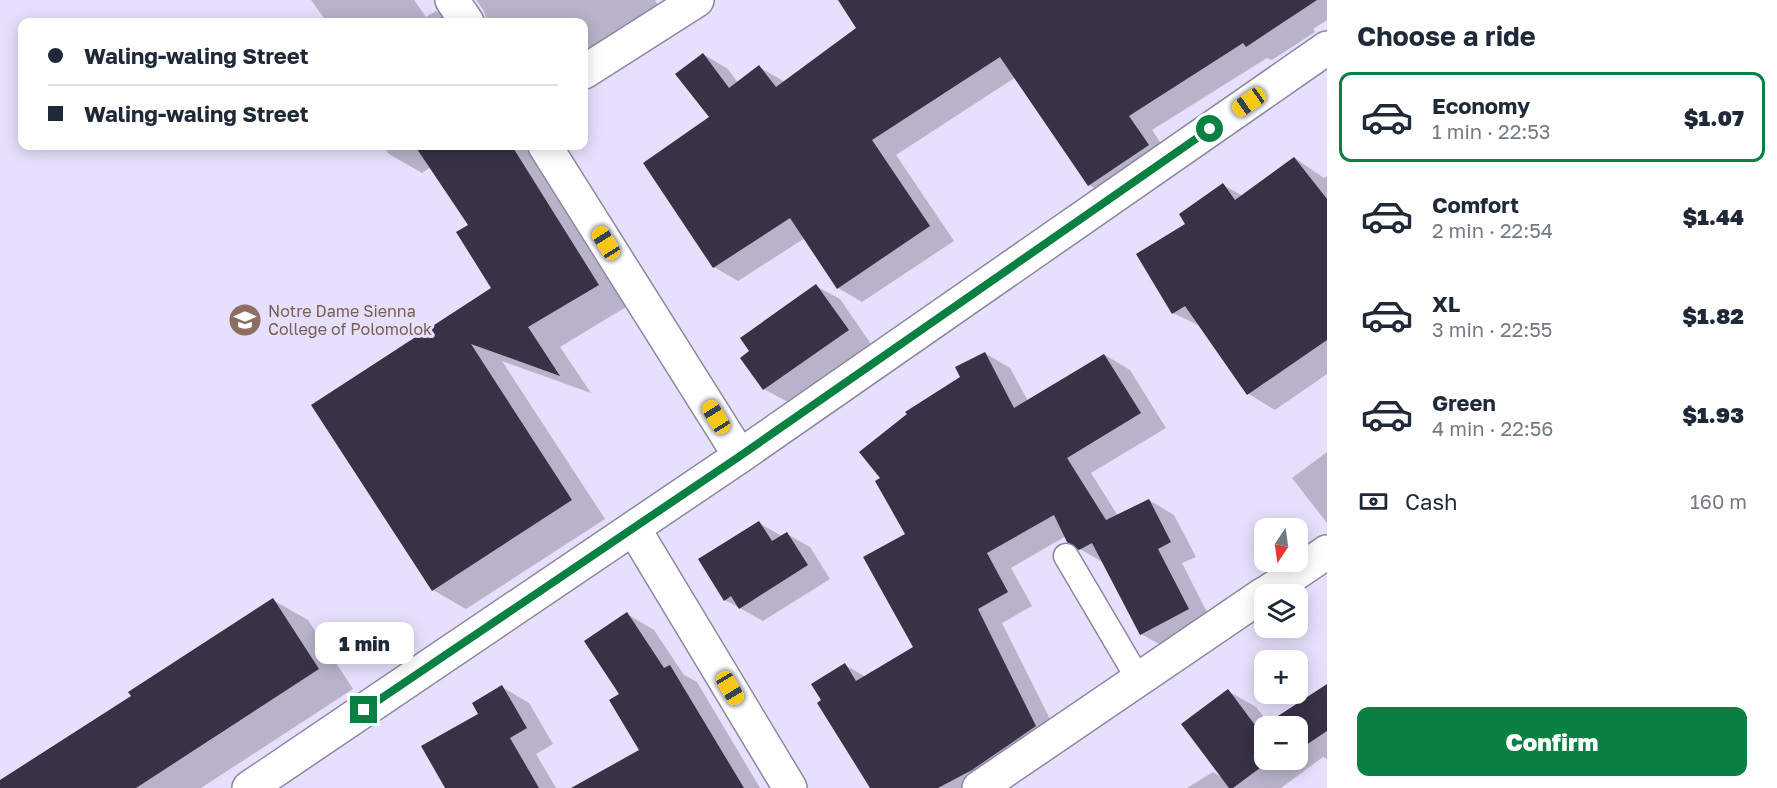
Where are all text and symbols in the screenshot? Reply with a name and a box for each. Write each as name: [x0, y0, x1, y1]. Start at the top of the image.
text: Choose a ride: [1357, 20, 1536, 52]
text: Waling-waling Street: [84, 42, 308, 69]
car: [1229, 84, 1269, 120]
icon: car: [1360, 90, 1414, 144]
text: Economy: [1432, 92, 1530, 119]
text: Waling-waling Street: [84, 100, 308, 127]
text: $1.07: [1684, 104, 1744, 131]
route start: [1196, 115, 1223, 142]
text: 1 min · 22:53: [1432, 119, 1551, 143]
icon: car: [1360, 189, 1414, 243]
text: Comfort: [1432, 191, 1519, 218]
text: $1.44: [1682, 203, 1744, 230]
text: 2 min · 22:54: [1432, 218, 1553, 242]
car: [589, 223, 623, 263]
icon: car: [1360, 288, 1414, 342]
text: XL: [1432, 290, 1460, 317]
place label: Notre Dame Sienna College of Polomolok: [268, 301, 432, 339]
school or university icon: Notre Dame Sienna College of Polomolok: [227, 302, 263, 338]
text: $1.82: [1682, 302, 1744, 329]
text: 3 min · 22:55: [1432, 317, 1552, 341]
icon: car: [1360, 387, 1414, 441]
text: Green: [1432, 389, 1496, 416]
car: [699, 397, 733, 437]
text: $1.93: [1682, 401, 1744, 428]
text: 4 min · 22:56: [1432, 416, 1553, 440]
icon: cash: [1357, 485, 1390, 518]
text: Cash: [1405, 488, 1458, 515]
text: 160 m: [1690, 489, 1747, 513]
north arrow: [1254, 518, 1308, 572]
map controls: [1254, 518, 1308, 770]
button: layers: [1254, 584, 1308, 638]
callout: 1 min: [314, 623, 413, 665]
text: 1 min: [339, 631, 390, 655]
button: +: [1254, 650, 1308, 704]
car: [713, 668, 747, 708]
route end: [350, 696, 377, 723]
button: Confirm: [1357, 707, 1747, 776]
button: −: [1254, 716, 1308, 770]

